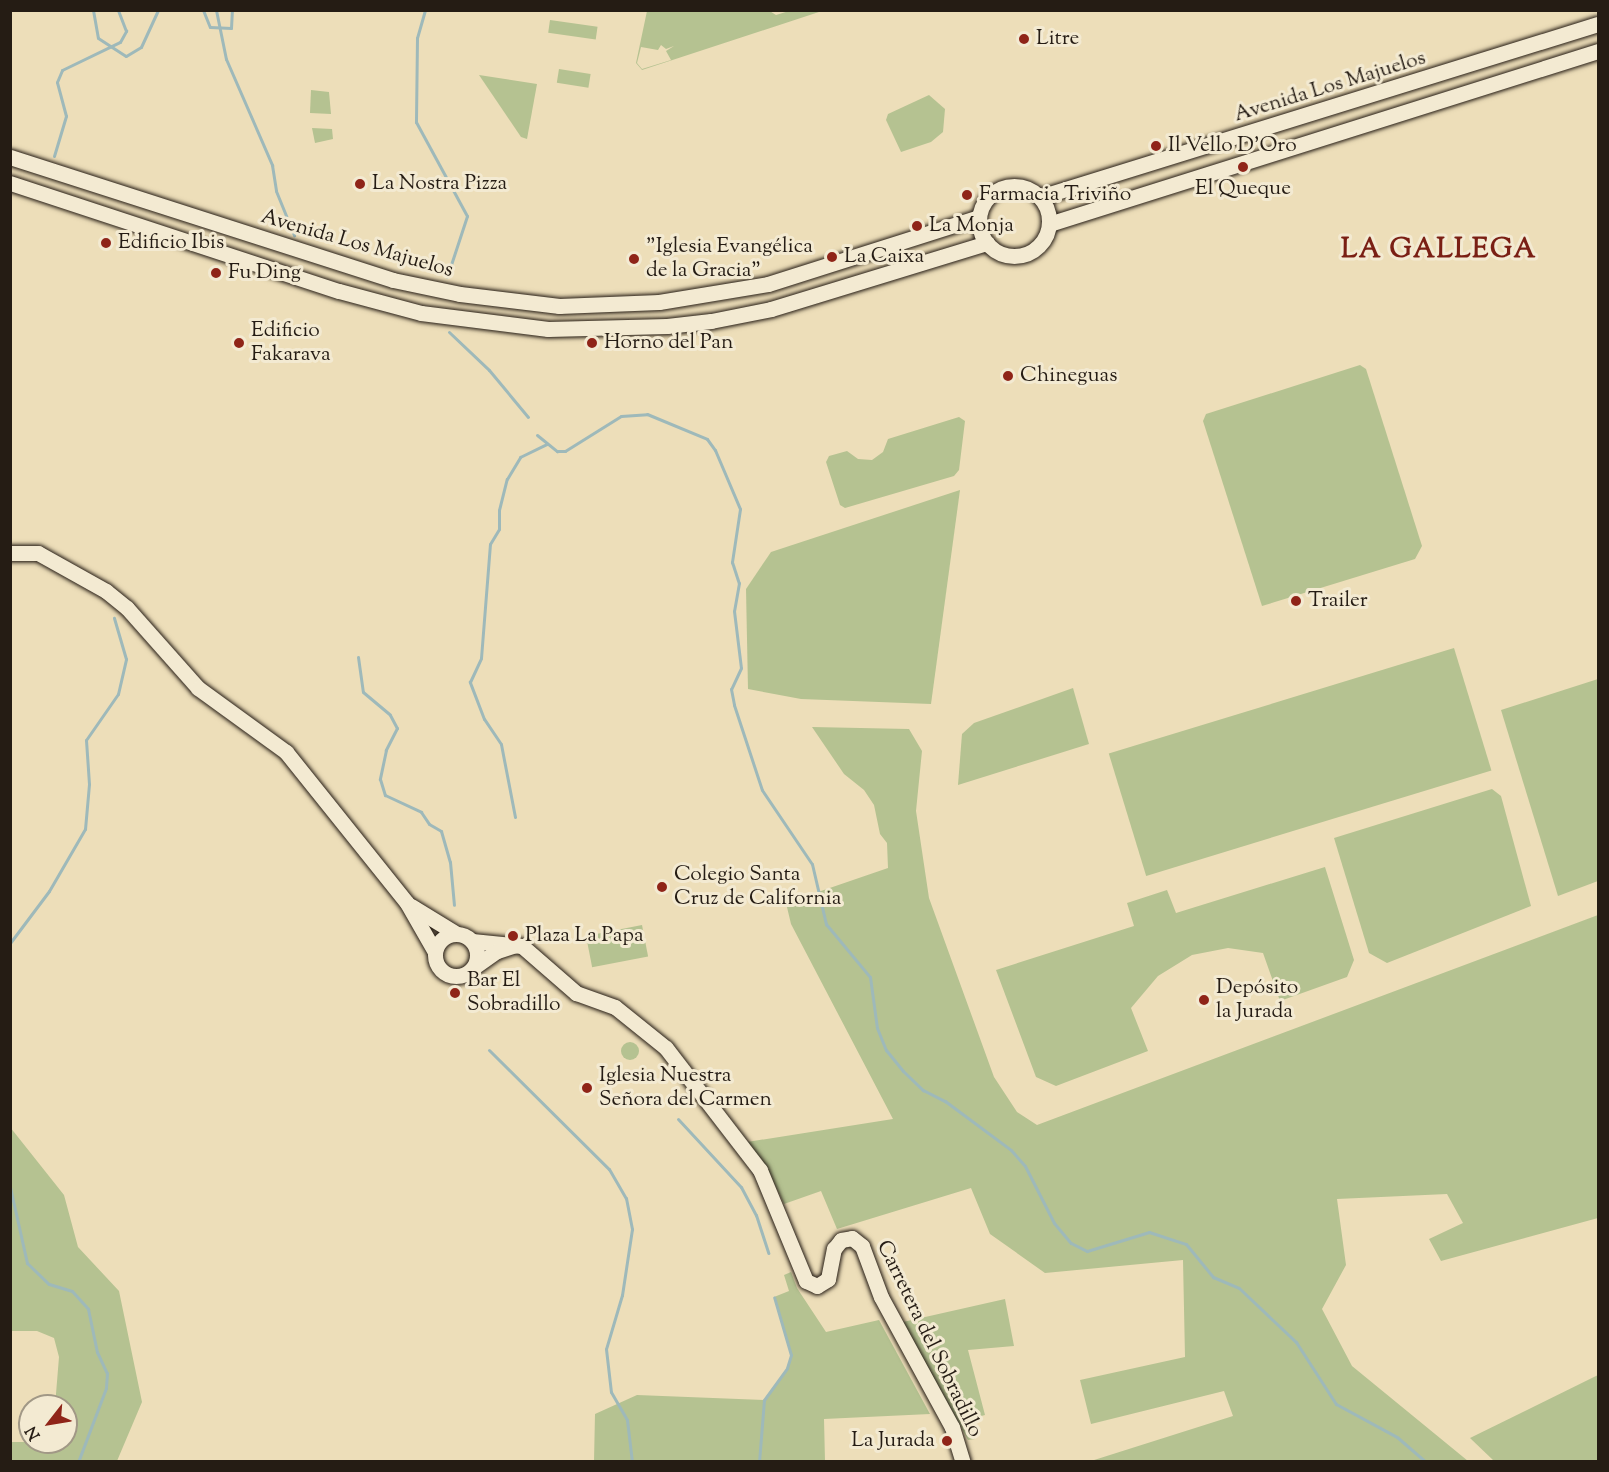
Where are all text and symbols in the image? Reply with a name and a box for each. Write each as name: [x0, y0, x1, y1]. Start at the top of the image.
place label: Litre: [1036, 26, 1079, 52]
marker: Litre: [1017, 32, 1031, 46]
street label: Avenida Los Majuelos: [1231, 46, 1429, 128]
place label: Il Vello D'Oro: [1168, 133, 1297, 159]
marker: Il Vello D'Oro: [1149, 139, 1163, 153]
marker: El Queque: [1236, 160, 1250, 174]
place label: La Nostra Pizza: [372, 171, 507, 197]
place label: El Queque: [1195, 176, 1291, 202]
marker: La Nostra Pizza: [353, 177, 367, 191]
place label: Farmacia Triviño: [979, 182, 1131, 208]
marker: Farmacia Triviño: [960, 188, 974, 202]
street label: Avenida Los Majuelos: [258, 204, 456, 284]
place label: La Monja: [929, 213, 1014, 239]
marker: La Monja: [910, 219, 924, 233]
place label: Edificio Ibis: [118, 230, 224, 256]
place label: "Iglesia Evangélica de la Gracia": [646, 234, 813, 284]
district label: LA GALLEGA: [1341, 235, 1537, 267]
marker: Edificio Ibis: [99, 236, 113, 250]
place label: La Caixa: [844, 244, 924, 270]
marker: La Caixa: [825, 250, 839, 264]
marker: "Iglesia Evangélica de la Gracia": [627, 252, 641, 266]
place label: Fu Ding: [228, 260, 301, 286]
marker: Fu Ding: [209, 266, 223, 280]
place label: Edificio Fakarava: [251, 318, 331, 368]
place label: Horno del Pan: [604, 330, 733, 356]
marker: Edificio Fakarava: [232, 336, 246, 350]
marker: Horno del Pan: [585, 336, 599, 350]
place label: Chineguas: [1020, 363, 1118, 389]
marker: Chineguas: [1001, 369, 1015, 383]
place label: Trailer: [1308, 588, 1368, 614]
marker: Trailer: [1289, 594, 1303, 608]
place label: Colegio Santa Cruz de California: [674, 862, 841, 912]
marker: Colegio Santa Cruz de California: [655, 880, 669, 894]
place label: Plaza La Papa: [525, 923, 644, 949]
marker: Plaza La Papa: [506, 929, 520, 943]
place label: Bar El Sobradillo: [467, 968, 560, 1018]
place label: Depósito la Jurada: [1216, 975, 1298, 1025]
marker: Bar El Sobradillo: [448, 986, 462, 1000]
marker: Depósito la Jurada: [1197, 993, 1211, 1007]
place label: Iglesia Nuestra Señora del Carmen: [599, 1063, 772, 1113]
marker: Iglesia Nuestra Señora del Carmen: [580, 1081, 594, 1095]
street label: Carretera del Sobradillo: [870, 1237, 988, 1441]
north arrow: [18, 1394, 78, 1454]
text: N: [21, 1421, 47, 1444]
place label: La Jurada: [851, 1428, 935, 1454]
marker: La Jurada: [940, 1434, 954, 1448]

